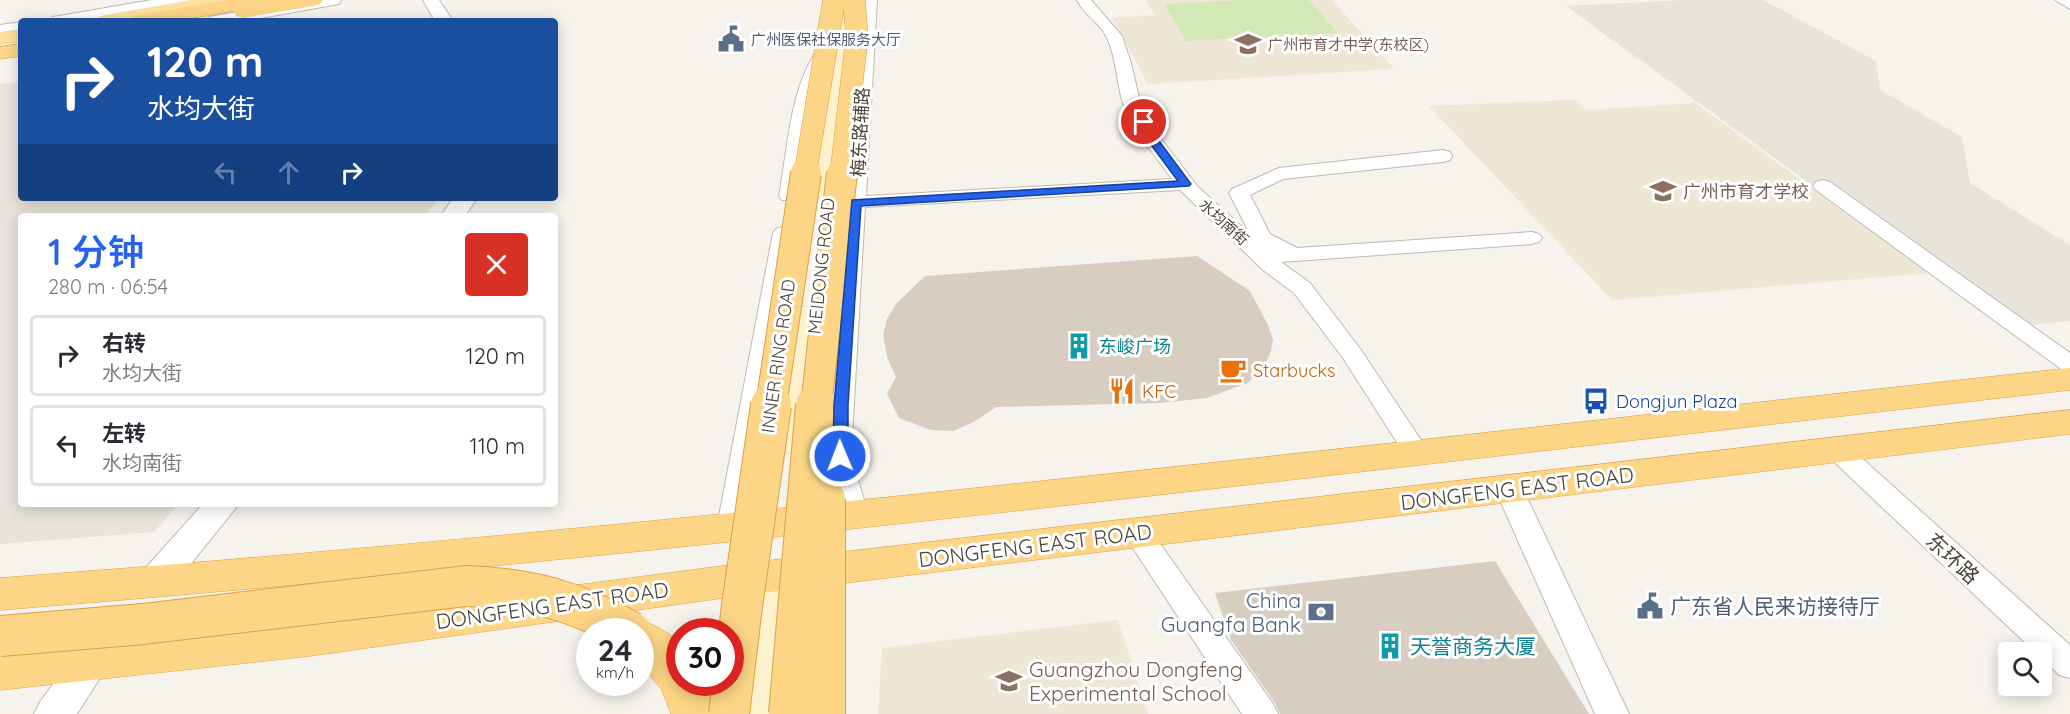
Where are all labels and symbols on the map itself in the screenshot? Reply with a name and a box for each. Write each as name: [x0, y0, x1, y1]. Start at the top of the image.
public building icon: 广州医保社保服务大厅: [716, 24, 746, 54]
school or university icon: 广州市育才中学(东校区): [1233, 29, 1263, 59]
place label: 广州医保社保服务大厅: [751, 30, 901, 49]
place label: 广州市育才中学(东校区): [1268, 35, 1429, 54]
street label: 梅东路辅路: [846, 86, 874, 178]
pin: [1118, 96, 1169, 147]
school or university icon: 广州市育才学校: [1648, 176, 1678, 206]
place label: 广州市育才学校: [1683, 180, 1809, 203]
street label: 水均南街: [1195, 195, 1253, 249]
street label: MEIDONG ROAD: [802, 197, 840, 335]
street label: INNER RING ROAD: [756, 278, 800, 434]
building icon: 东峻广场: [1064, 331, 1094, 361]
place label: 东峻广场: [1099, 335, 1171, 358]
cafe icon: Starbucks: [1218, 355, 1248, 385]
place label: Starbucks: [1253, 359, 1336, 382]
restaurant icon: KFC: [1107, 376, 1137, 406]
place label: KFC: [1142, 380, 1176, 403]
bus stop icon: Dongjun Plaza: [1581, 386, 1611, 416]
place label: Dongjun Plaza: [1616, 390, 1738, 413]
position arrow: [808, 424, 872, 488]
street label: DONGFENG EAST ROAD: [1399, 461, 1635, 515]
street label: DONGFENG EAST ROAD: [917, 518, 1153, 572]
street label: 东环路: [1921, 527, 1985, 589]
street label: DONGFENG EAST ROAD: [434, 576, 670, 634]
place label: China Guangfa Bank: [1161, 587, 1301, 637]
public building icon: 广东省人民来访接待厅: [1635, 591, 1665, 621]
place label: 广东省人民来访接待厅: [1670, 593, 1880, 619]
bank icon: China Guangfa Bank: [1306, 597, 1336, 627]
speed limit sign: 30: [666, 618, 744, 696]
building icon: 天誉商务大厦: [1375, 631, 1405, 661]
place label: 天誉商务大厦: [1410, 633, 1536, 659]
place label: Guangzhou Dongfeng Experimental School: [1029, 656, 1243, 706]
school or university icon: Guangzhou Dongfeng Experimental School: [994, 666, 1024, 696]

